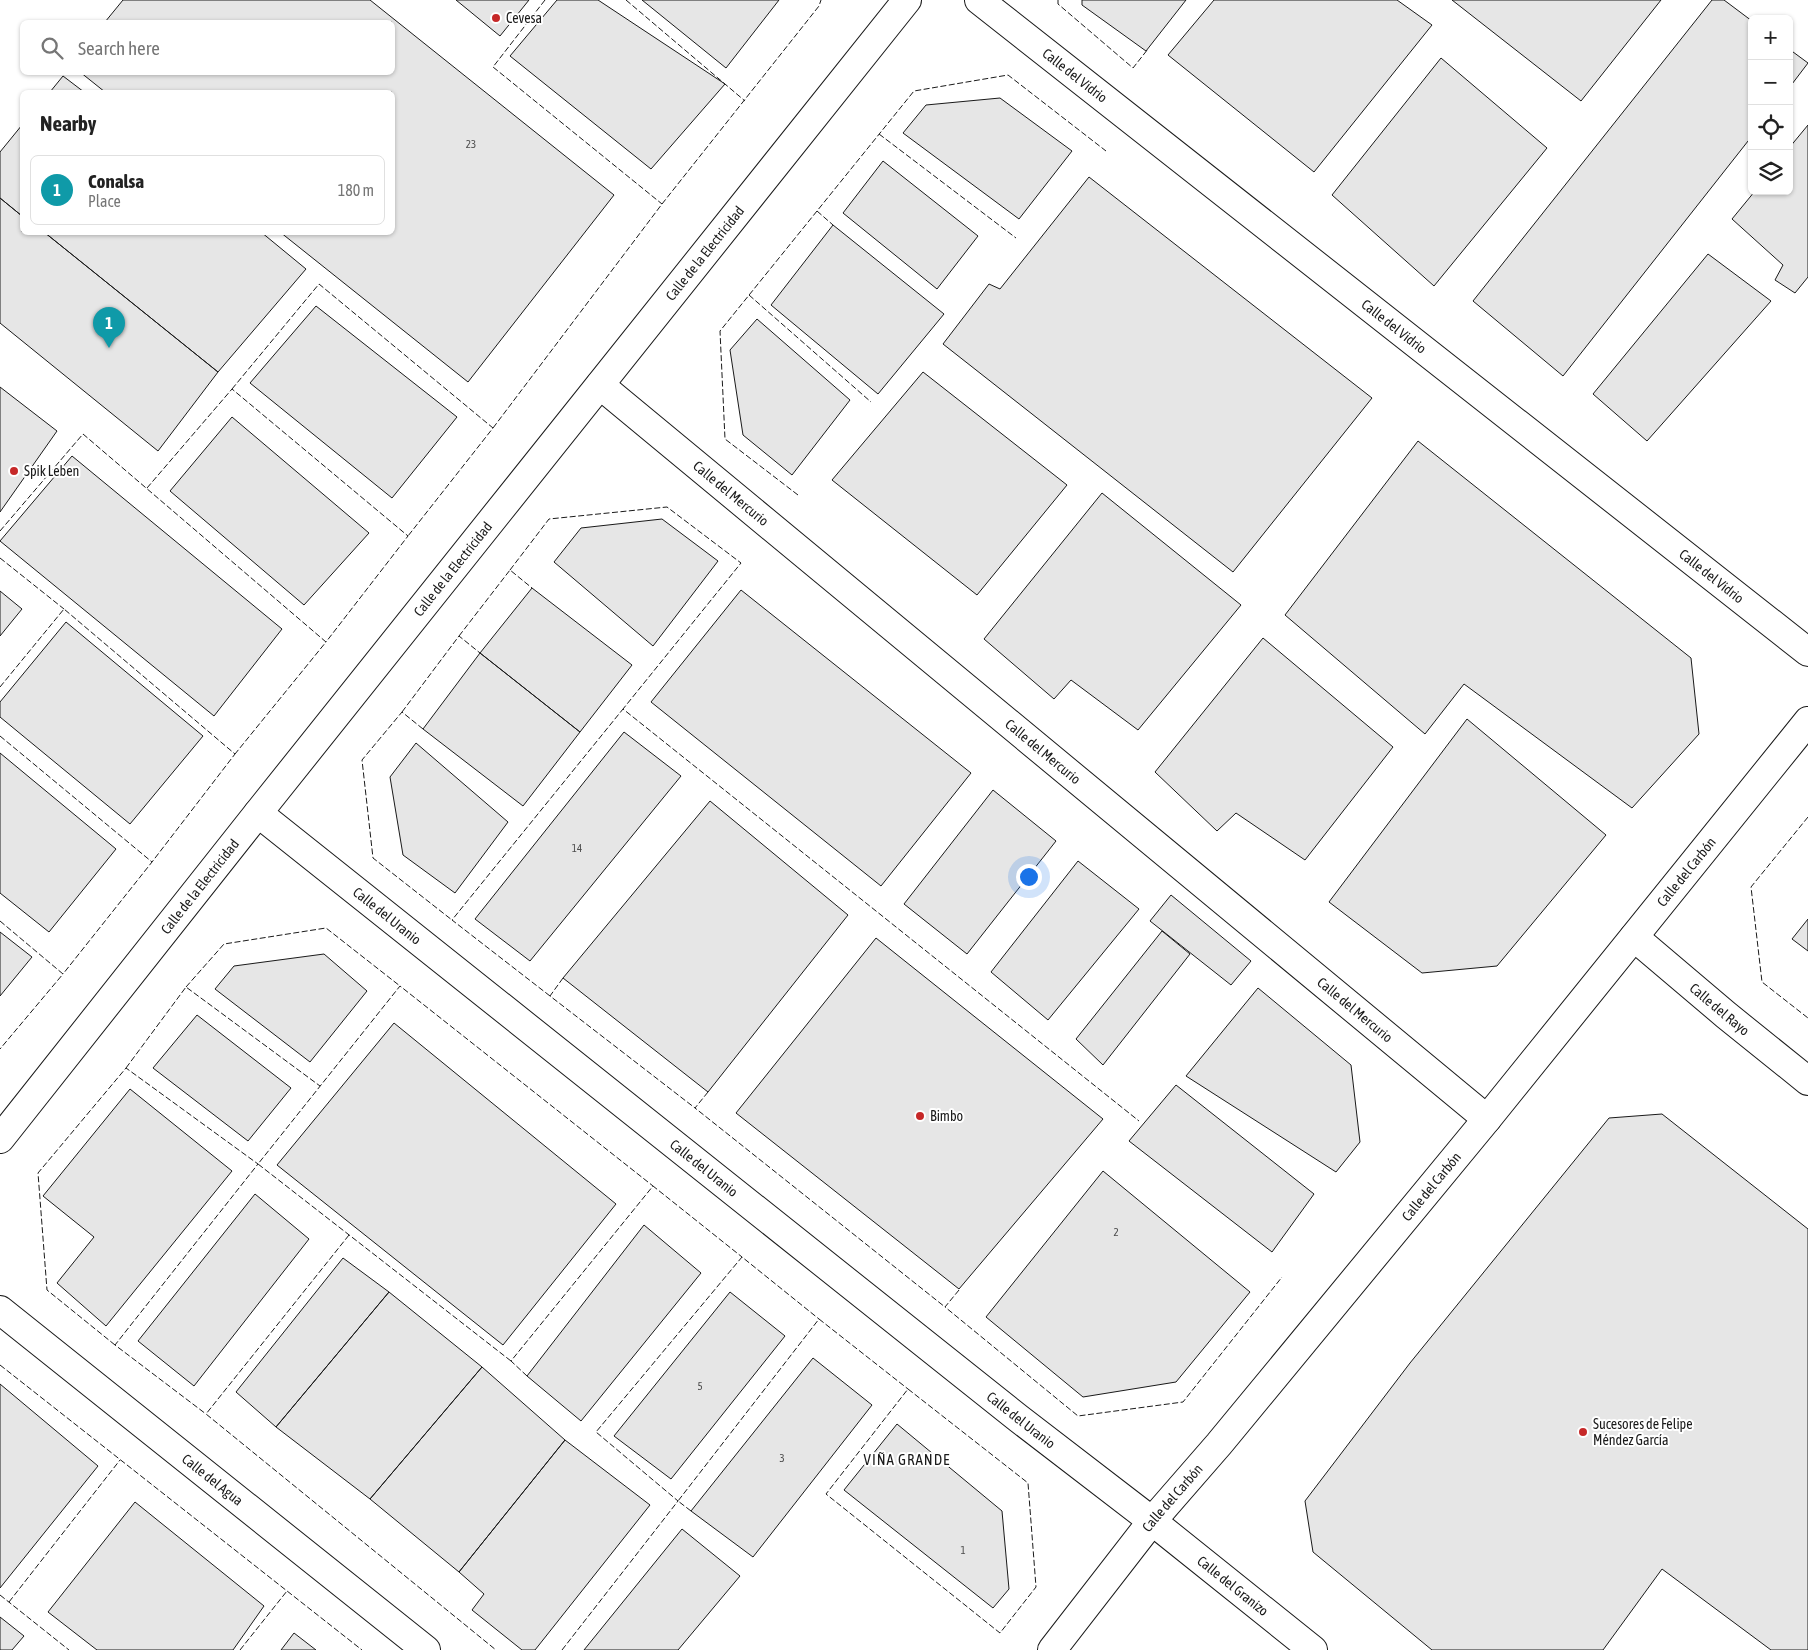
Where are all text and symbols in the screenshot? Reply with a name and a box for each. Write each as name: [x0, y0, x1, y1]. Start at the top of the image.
place label: Cevesa: [506, 10, 542, 26]
marker: Cevesa: [490, 12, 502, 24]
map controls: [1748, 15, 1793, 195]
button: +: [1748, 15, 1793, 60]
search box: [20, 20, 395, 75]
icon: search: [38, 34, 66, 62]
text: Search here: [78, 37, 160, 59]
street label: Calle del Vidrio: [1039, 45, 1110, 106]
button: −: [1748, 60, 1793, 105]
button: locate: [1748, 105, 1793, 150]
text: Nearby: [40, 111, 96, 135]
house number: 23: [466, 138, 476, 150]
button: layers: [1748, 150, 1793, 195]
text: Conalsa: [88, 170, 144, 192]
text: 1: [53, 181, 61, 199]
text: 180 m: [338, 181, 374, 199]
text: Place: [88, 192, 121, 210]
street label: Calle de la Electricidad: [662, 203, 747, 304]
street label: Calle del Vidrio: [1359, 296, 1430, 357]
pin: 1: [93, 307, 125, 348]
street label: Calle del Mercurio: [690, 458, 772, 529]
place label: Spik Leben: [24, 463, 79, 479]
marker: Spik Leben: [8, 465, 20, 477]
street label: Calle de la Electricidad: [410, 519, 495, 619]
street label: Calle del Vidrio: [1676, 546, 1747, 606]
street label: Calle del Mercurio: [1002, 716, 1084, 787]
street label: Calle del Carbón: [1654, 834, 1719, 910]
street label: Calle de la Electricidad: [158, 836, 242, 937]
house number: 14: [572, 842, 582, 854]
your location: [1016, 864, 1042, 890]
street label: Calle del Uranio: [350, 884, 424, 948]
street label: Calle del Mercurio: [1314, 974, 1396, 1046]
street label: Calle del Rayo: [1686, 980, 1753, 1039]
place label: Bimbo: [930, 1108, 963, 1124]
marker: Bimbo: [914, 1110, 926, 1122]
street label: Calle del Uranio: [667, 1136, 741, 1200]
street label: Calle del Carbón: [1398, 1149, 1464, 1224]
house number: 2: [1113, 1226, 1119, 1238]
house number: 5: [697, 1380, 703, 1392]
street label: Calle del Uranio: [984, 1388, 1058, 1452]
place label: Sucesores de Felipe Méndez García: [1593, 1416, 1693, 1448]
marker: Sucesores de Felipe Méndez García: [1577, 1426, 1589, 1438]
street label: Calle del Agua: [179, 1451, 246, 1509]
district label: VIÑA GRANDE: [864, 1451, 950, 1468]
house number: 3: [779, 1452, 785, 1464]
street label: Calle del Carbón: [1139, 1461, 1206, 1535]
house number: 1: [960, 1544, 966, 1556]
street label: Calle del Granizo: [1194, 1553, 1272, 1619]

